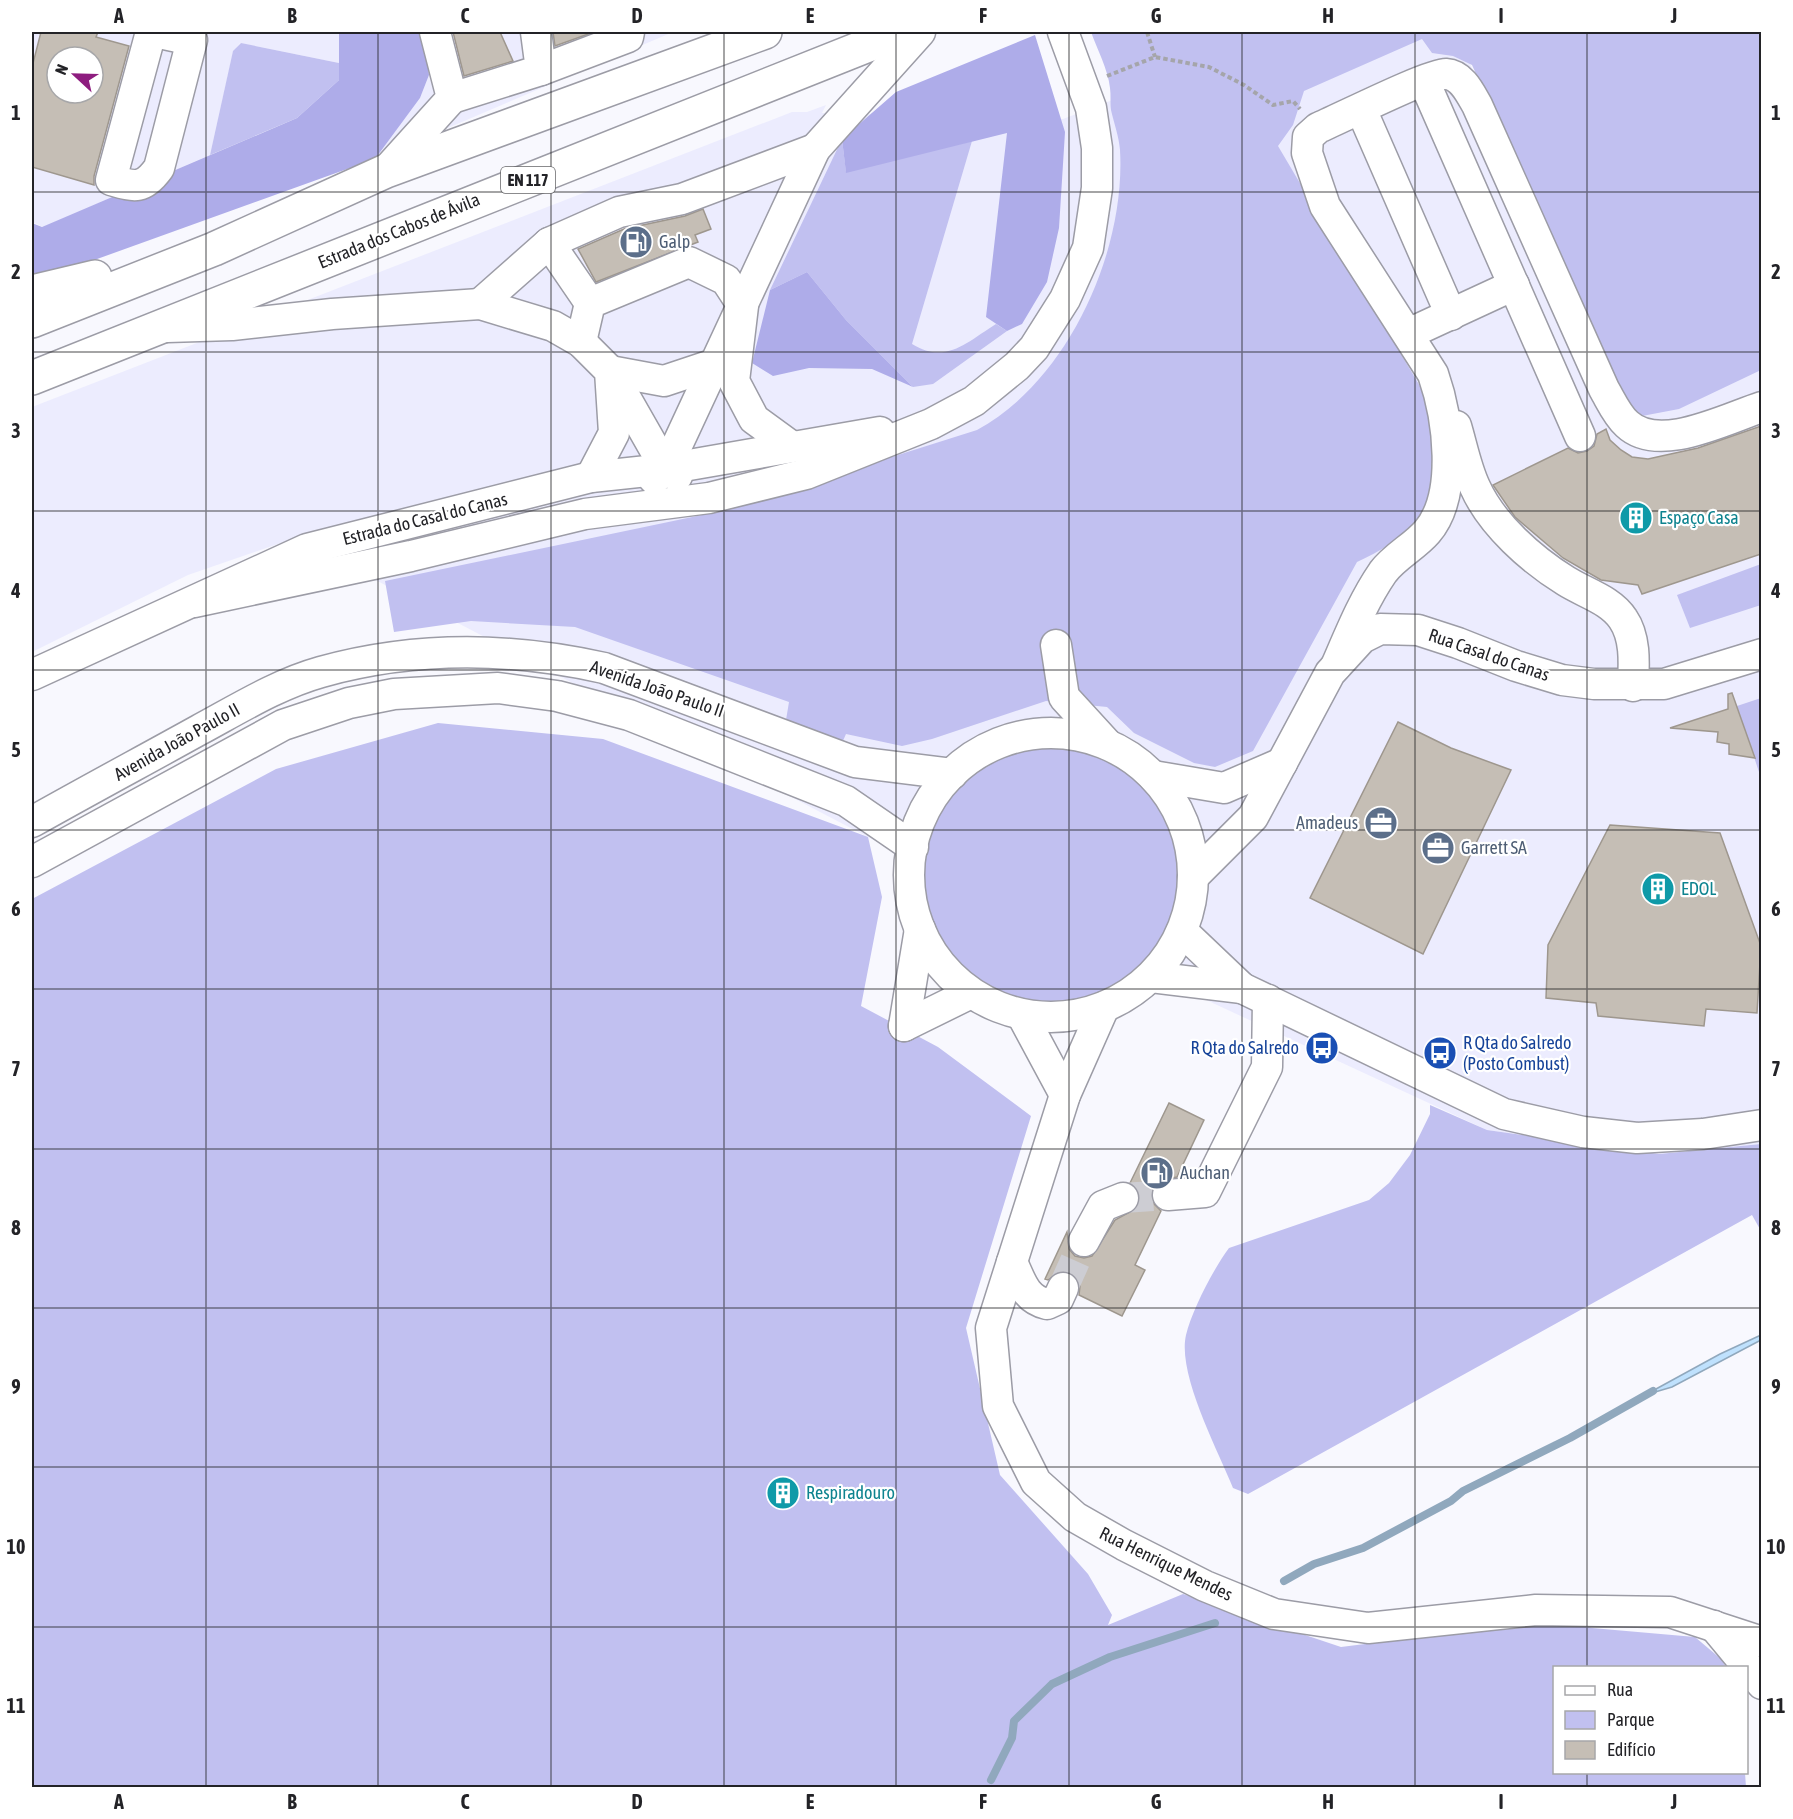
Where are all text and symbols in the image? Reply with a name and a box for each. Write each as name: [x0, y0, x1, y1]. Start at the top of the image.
text: A: [113, 4, 124, 27]
text: B: [287, 4, 297, 27]
text: C: [461, 4, 470, 27]
text: D: [631, 4, 643, 27]
text: E: [806, 4, 815, 27]
text: F: [979, 4, 987, 27]
text: G: [1151, 4, 1162, 27]
text: H: [1322, 4, 1334, 27]
text: I: [1498, 4, 1504, 27]
text: J: [1670, 4, 1677, 27]
north arrow: [45, 45, 105, 105]
text: N: [51, 62, 71, 77]
text: 1: [11, 101, 21, 124]
text: 1: [1771, 101, 1781, 124]
road number: EN 117: [501, 167, 555, 193]
street label: Estrada dos Cabos de Ávila: [315, 188, 483, 273]
fuel station icon: Galp: [618, 224, 654, 260]
place label: Galp: [659, 231, 690, 252]
text: 2: [11, 260, 21, 283]
text: 2: [1771, 260, 1781, 283]
text: 3: [11, 419, 21, 442]
text: 3: [1771, 419, 1781, 442]
street label: Estrada do Casal do Canas: [340, 488, 509, 549]
building icon: Espaço Casa: [1618, 500, 1654, 536]
place label: Espaço Casa: [1659, 507, 1739, 528]
text: 4: [10, 579, 21, 602]
text: 4: [1770, 579, 1781, 602]
street label: Rua Casal do Canas: [1426, 624, 1552, 685]
street label: Avenida João Paulo II: [587, 656, 727, 721]
street label: Avenida João Paulo II: [110, 698, 243, 785]
text: 5: [11, 738, 21, 761]
text: 5: [1771, 738, 1781, 761]
office icon: Amadeus: [1363, 805, 1399, 841]
place label: Amadeus: [1296, 812, 1358, 833]
office icon: Garrett SA: [1420, 830, 1456, 866]
place label: Garrett SA: [1461, 837, 1527, 858]
building icon: EDOL: [1640, 871, 1676, 907]
place label: EDOL: [1681, 878, 1716, 899]
text: 6: [11, 897, 21, 920]
text: 6: [1771, 897, 1781, 920]
bus stop icon: R Qta do Salredo: [1304, 1030, 1340, 1066]
place label: R Qta do Salredo (Posto Combust): [1463, 1032, 1572, 1074]
bus stop icon: R Qta do Salredo (Posto Combust): [1422, 1035, 1458, 1071]
place label: R Qta do Salredo: [1190, 1037, 1299, 1058]
text: 7: [11, 1057, 21, 1080]
text: 7: [1771, 1057, 1781, 1080]
fuel station icon: Auchan: [1139, 1155, 1175, 1191]
place label: Auchan: [1180, 1162, 1230, 1183]
text: 8: [11, 1216, 21, 1239]
text: 8: [1771, 1216, 1781, 1239]
text: 9: [11, 1375, 21, 1398]
text: 9: [1771, 1375, 1781, 1398]
building icon: Respiradouro: [765, 1475, 801, 1511]
place label: Respiradouro: [806, 1482, 895, 1503]
street label: Rua Henrique Mendes: [1096, 1522, 1236, 1605]
text: 10: [7, 1535, 25, 1558]
text: 10: [1767, 1535, 1785, 1558]
legend: [1553, 1666, 1748, 1774]
text: Rua: [1607, 1679, 1633, 1700]
text: 11: [7, 1694, 25, 1717]
text: 11: [1767, 1694, 1785, 1717]
text: Parque: [1607, 1709, 1655, 1730]
text: Edifício: [1607, 1739, 1656, 1760]
text: A: [113, 1790, 124, 1813]
text: B: [287, 1790, 297, 1813]
text: C: [461, 1790, 470, 1813]
text: D: [631, 1790, 643, 1813]
text: E: [806, 1790, 815, 1813]
text: F: [979, 1790, 987, 1813]
text: G: [1151, 1790, 1162, 1813]
text: H: [1322, 1790, 1334, 1813]
text: I: [1498, 1790, 1504, 1813]
text: J: [1670, 1790, 1677, 1813]

